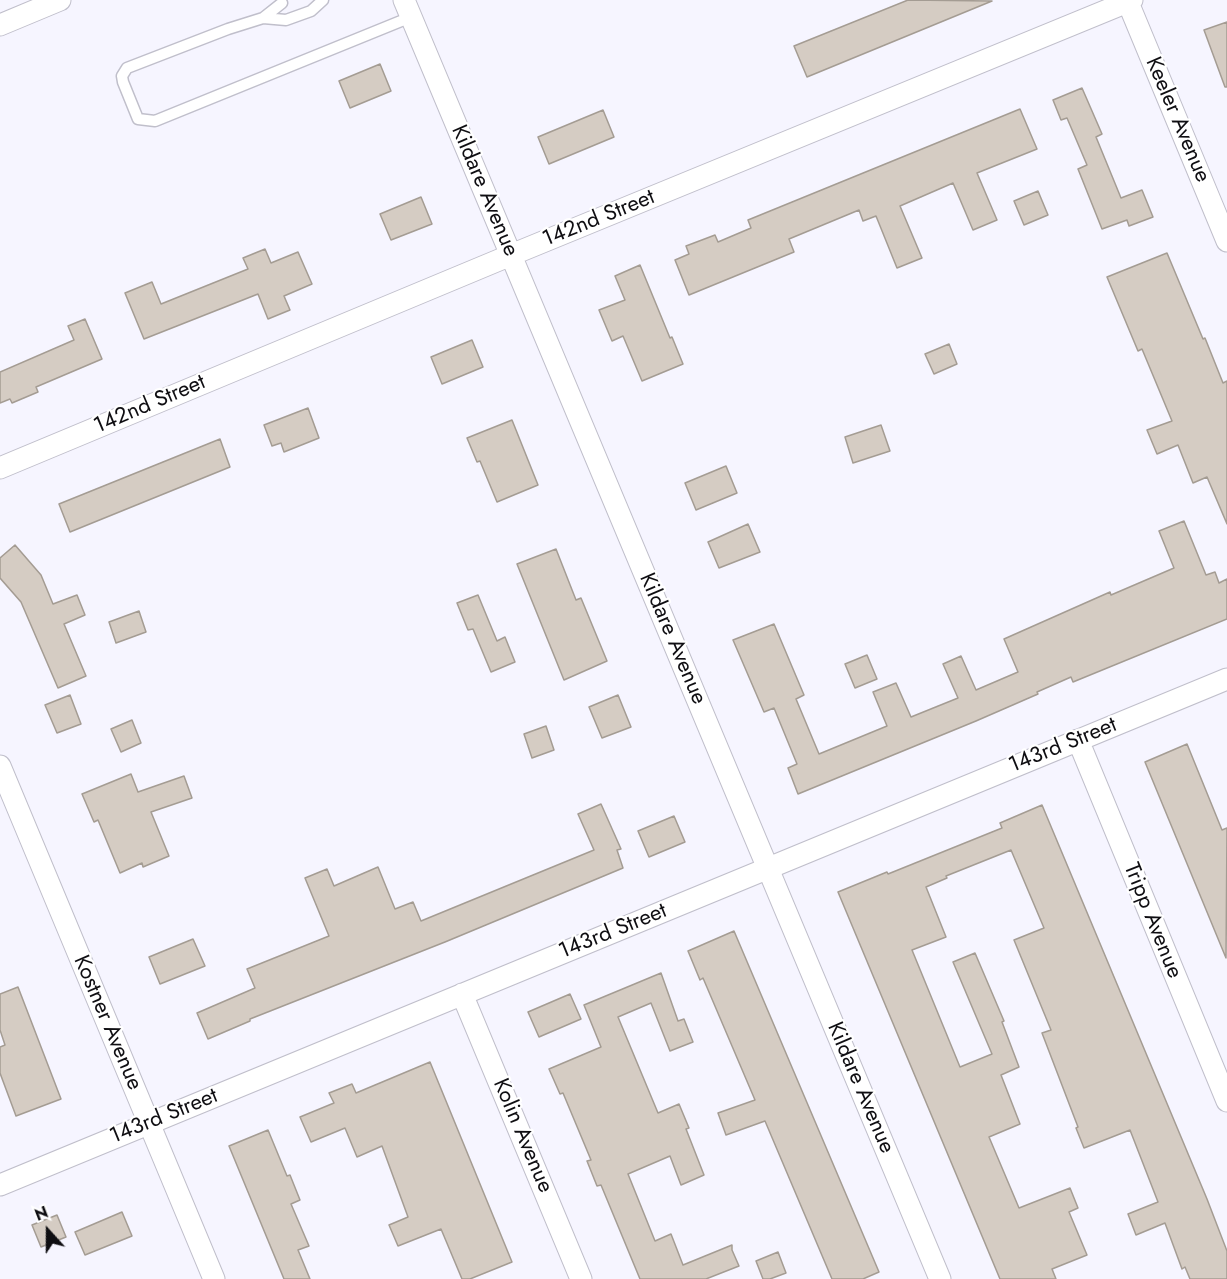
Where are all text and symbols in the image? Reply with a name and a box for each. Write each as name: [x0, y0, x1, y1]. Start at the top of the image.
street label: Keeler Avenue: [1139, 53, 1215, 187]
street label: Kildare Avenue: [444, 121, 524, 261]
street label: 142nd Street: [539, 185, 659, 253]
street label: 142nd Street: [90, 370, 210, 440]
street label: Kildare Avenue: [632, 569, 712, 709]
street label: 143rd Street: [1005, 712, 1121, 780]
street label: Tripp Avenue: [1117, 860, 1187, 982]
street label: 143rd Street: [555, 898, 671, 966]
street label: Kostner Avenue: [67, 952, 147, 1094]
street label: Kildare Avenue: [820, 1018, 900, 1158]
street label: Kolin Avenue: [486, 1075, 558, 1197]
street label: 143rd Street: [106, 1083, 222, 1151]
north arrow: [18, 1201, 78, 1261]
text: N: [31, 1201, 51, 1227]

